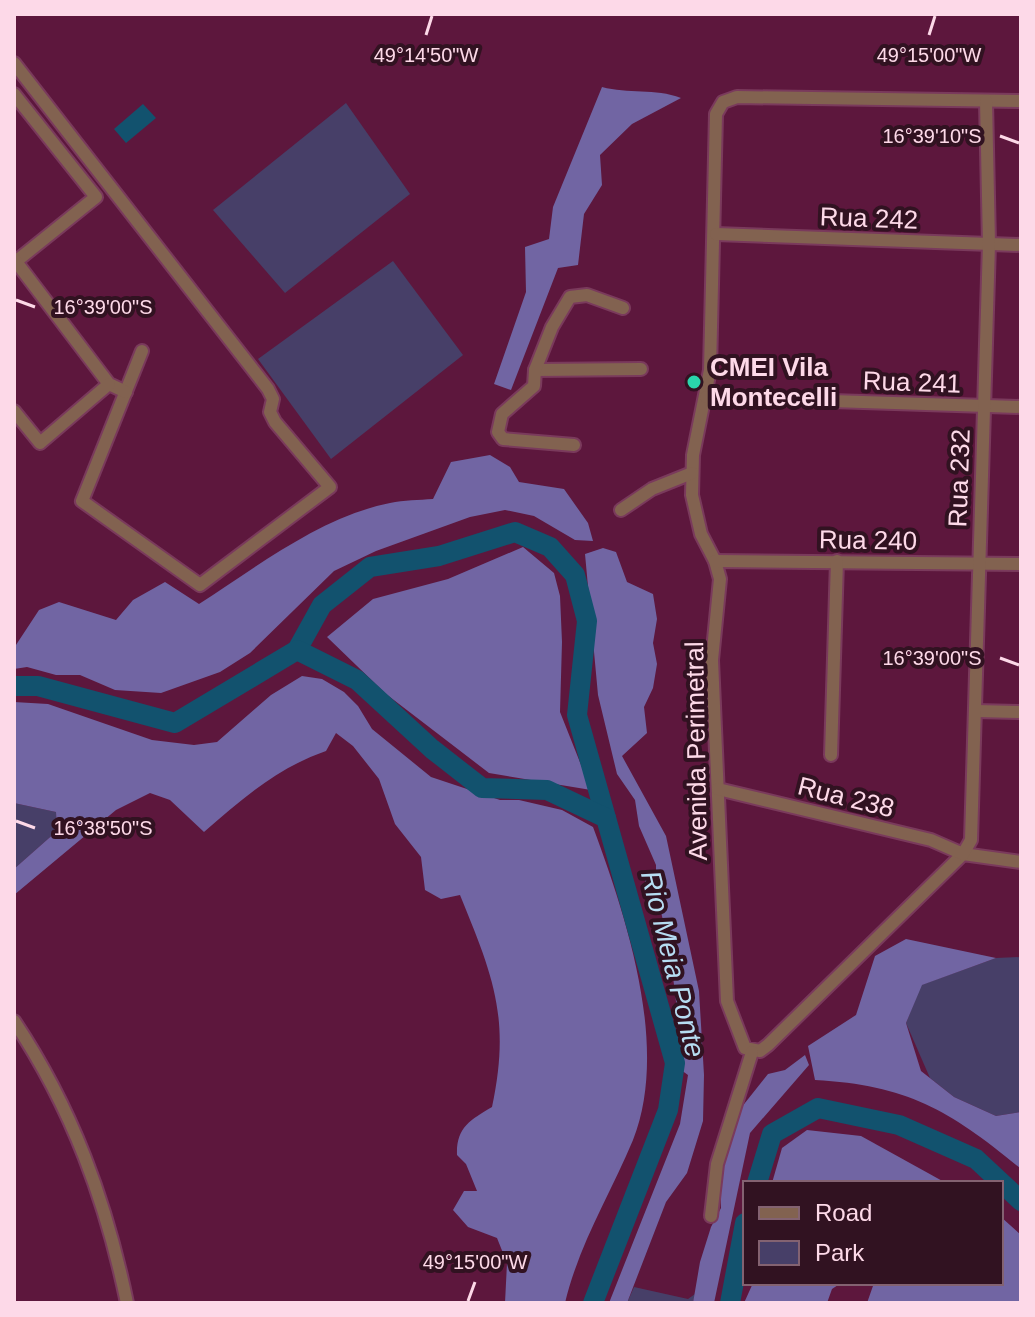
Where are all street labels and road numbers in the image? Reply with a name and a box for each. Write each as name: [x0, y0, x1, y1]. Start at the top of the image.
street label: Rua 242: [819, 201, 919, 235]
street label: Rua 241: [862, 365, 962, 399]
street label: Rua 232: [942, 428, 976, 528]
street label: Rua 240: [819, 524, 917, 556]
street label: Avenida Perimetral: [679, 641, 713, 861]
street label: Rua 238: [795, 771, 897, 823]

